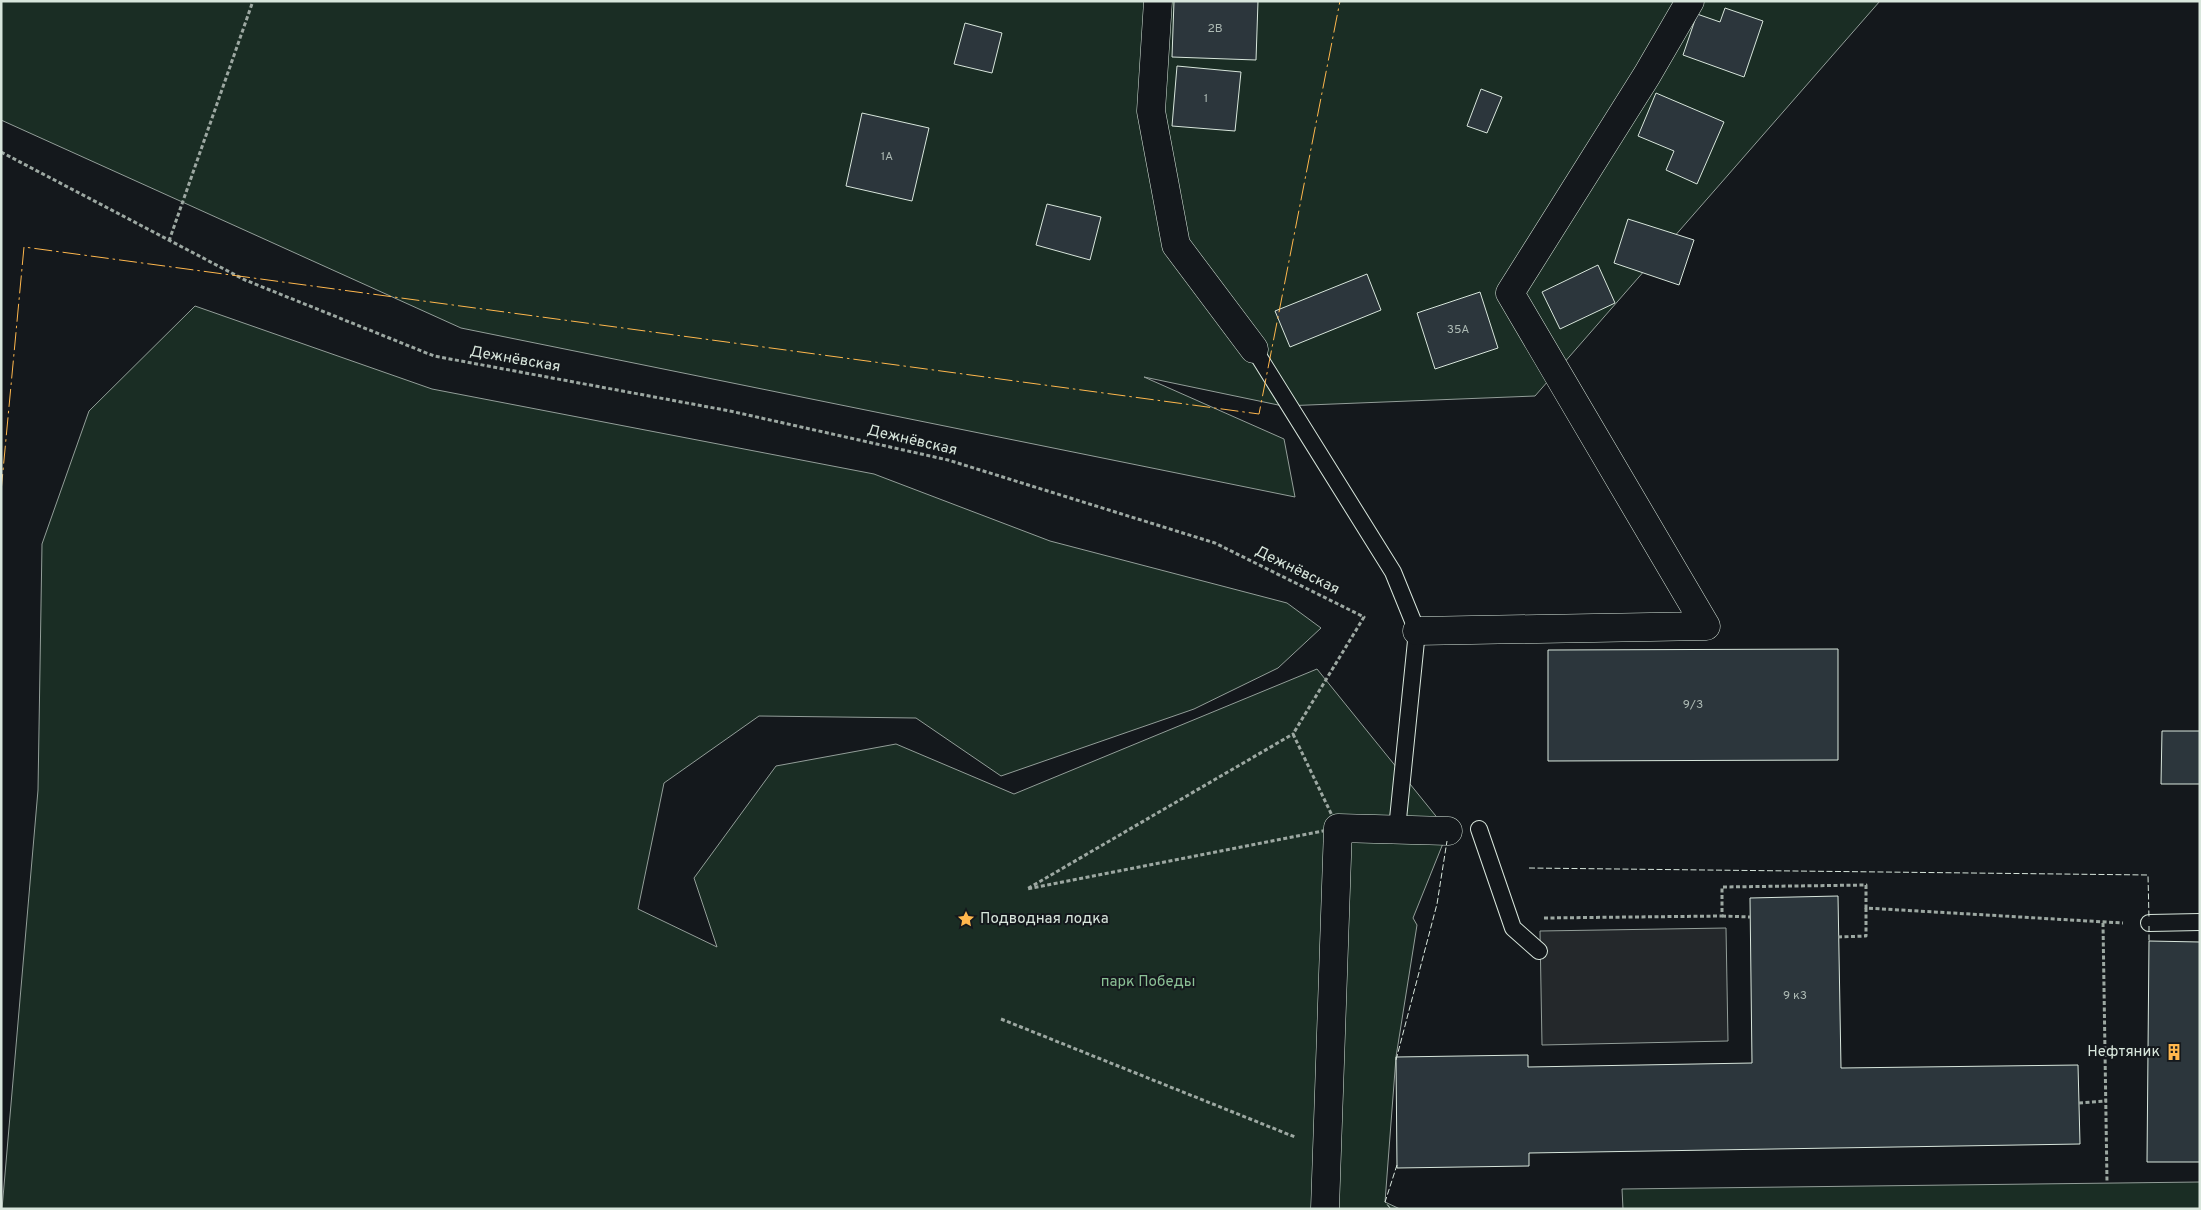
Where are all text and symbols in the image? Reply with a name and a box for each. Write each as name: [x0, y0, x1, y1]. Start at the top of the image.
house number: 2В: [1207, 21, 1223, 37]
house number: 1: [1204, 91, 1208, 107]
house number: 1А: [881, 149, 893, 165]
house number: 35А: [1447, 322, 1469, 338]
street label: Дежнёвская: [468, 343, 562, 377]
street label: Дежнёвская: [865, 421, 959, 461]
street label: Дежнёвская: [1252, 542, 1342, 600]
house number: 9/3: [1683, 697, 1703, 713]
place icon: Подводная лодка: [956, 909, 976, 929]
place label: Подводная лодка: [980, 910, 1109, 929]
park label: парк Победы: [1101, 973, 1195, 992]
house number: 9 к3: [1783, 988, 1807, 1004]
building icon: Нефтяник: [2164, 1042, 2184, 1062]
place label: Нефтяник: [2087, 1043, 2160, 1062]

